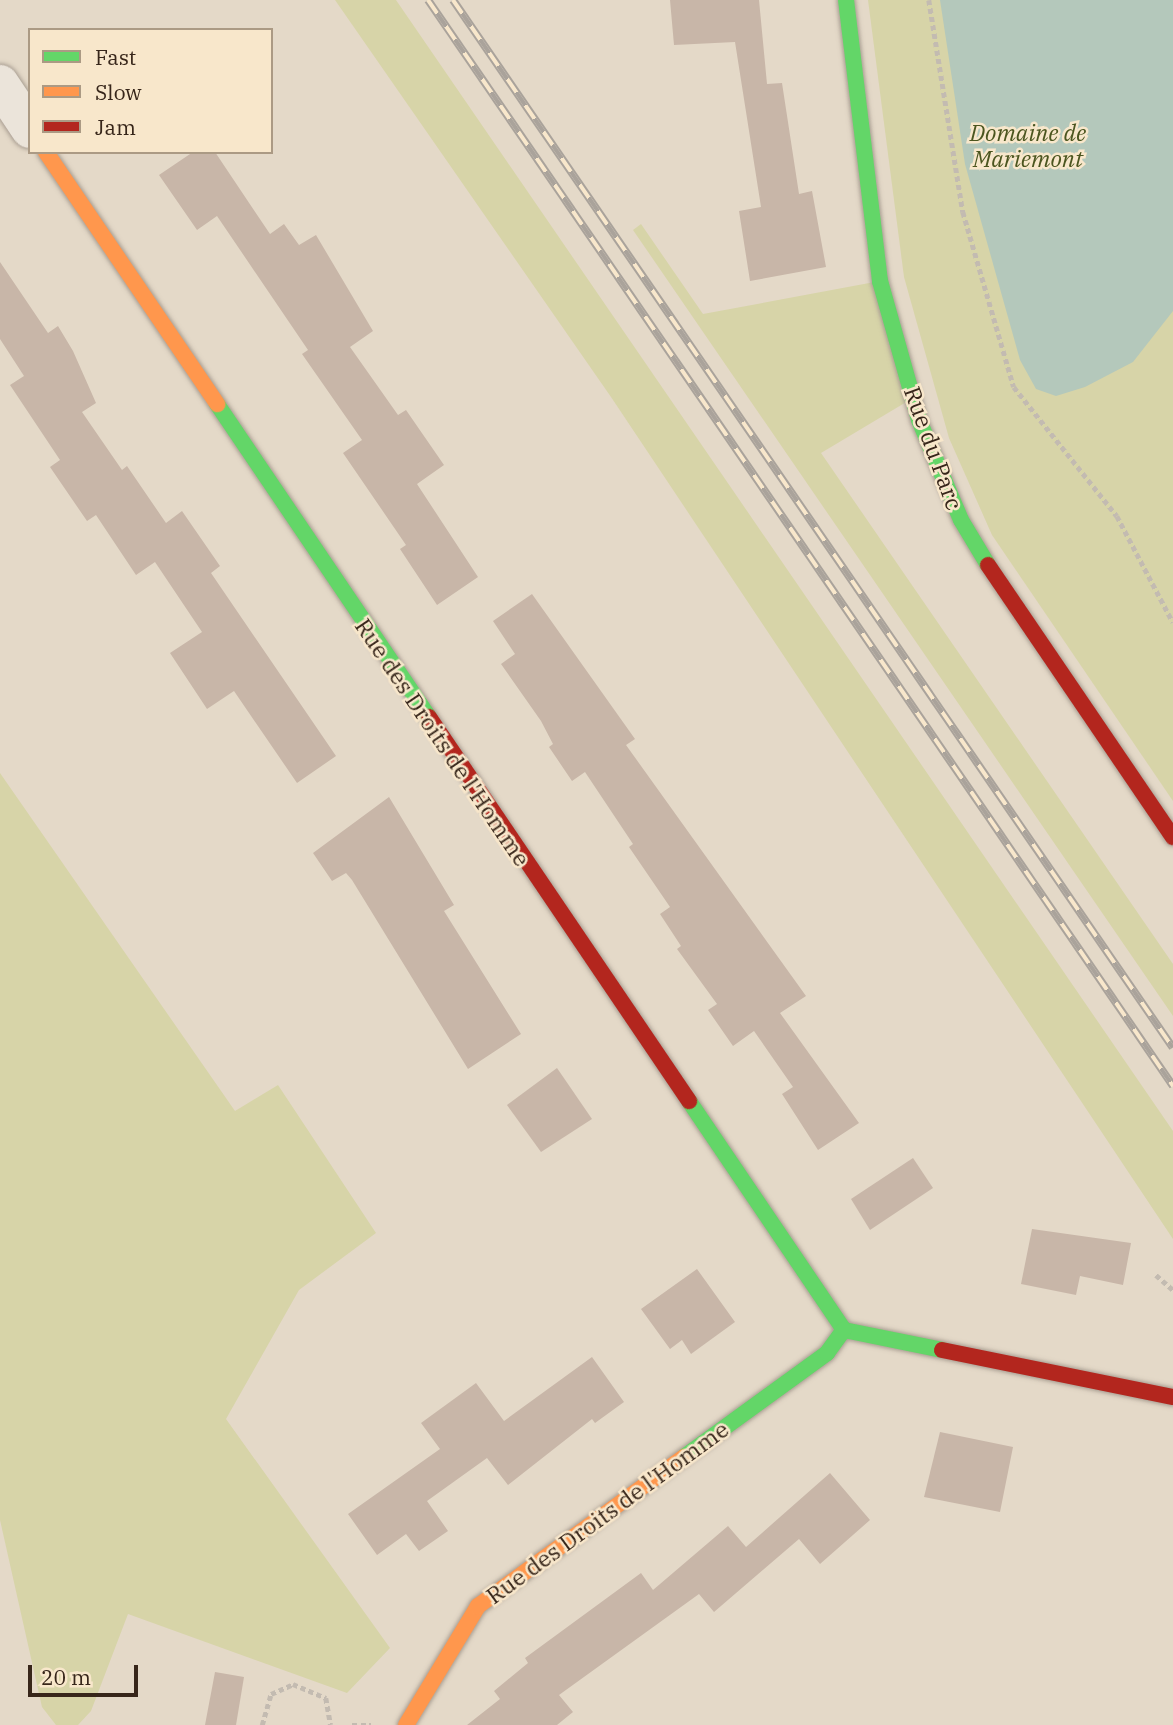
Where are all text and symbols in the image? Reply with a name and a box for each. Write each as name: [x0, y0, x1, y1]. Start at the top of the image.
legend: [28, 28, 273, 154]
text: Fast: [95, 43, 136, 71]
text: Slow: [95, 78, 142, 106]
text: Jam: [95, 113, 136, 141]
park label: Domaine de Mariemont: [970, 118, 1086, 172]
street label: Rue du Parc: [899, 382, 969, 514]
street label: Rue des Droits de l'Homme: [350, 613, 536, 871]
street label: Rue des Droits de l'Homme: [480, 1415, 734, 1609]
scale bar: [32, 1652, 142, 1696]
text: 20 m: [41, 1663, 91, 1691]

